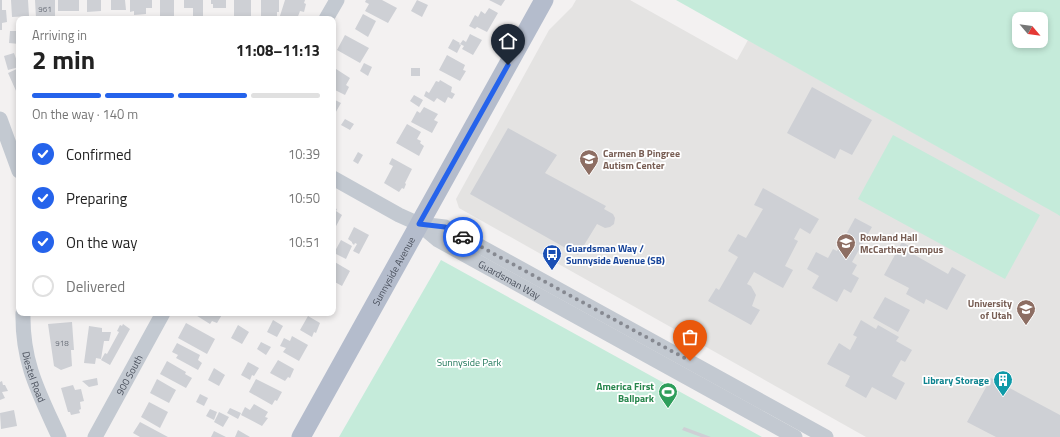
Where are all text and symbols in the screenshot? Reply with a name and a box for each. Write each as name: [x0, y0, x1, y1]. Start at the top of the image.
house number: 961: [38, 3, 52, 15]
north arrow: [1012, 12, 1048, 48]
map controls: [1012, 12, 1048, 48]
pin: [491, 24, 525, 65]
text: Arriving in: [32, 25, 87, 45]
icon: home: [497, 30, 519, 52]
text: 11:08–11:13: [236, 39, 320, 62]
text: 2 min: [32, 40, 95, 79]
text: On the way · 140 m: [32, 104, 138, 124]
icon: check: [32, 143, 54, 165]
text: Confirmed: [66, 143, 131, 166]
text: 10:39: [288, 144, 320, 164]
place label: Carmen B Pingree Autism Center: [603, 146, 680, 173]
school or university icon: Carmen B Pingree Autism Center: [578, 148, 600, 176]
icon: check: [32, 187, 54, 209]
text: Preparing: [66, 187, 127, 210]
text: 10:50: [288, 188, 320, 208]
courier: [443, 217, 483, 257]
icon: car: [452, 226, 474, 248]
place label: Rowland Hall McCarthey Campus: [860, 230, 944, 257]
icon: check: [32, 231, 54, 253]
text: On the way: [66, 231, 138, 254]
text: 10:51: [288, 232, 320, 252]
school or university icon: Rowland Hall McCarthey Campus: [835, 232, 857, 260]
street label: Sunnyside Avenue: [368, 234, 419, 308]
place label: Guardsman Way / Sunnyside Avenue (SB): [566, 241, 665, 268]
bus stop icon: Guardsman Way / Sunnyside Avenue (SB): [541, 243, 563, 271]
street label: Guardsman Way: [475, 256, 544, 303]
text: Delivered: [66, 275, 125, 298]
place label: University of Utah: [968, 296, 1012, 323]
school or university icon: University of Utah: [1015, 298, 1037, 326]
pin: [673, 320, 707, 361]
icon: bag: [679, 326, 701, 348]
house number: 918: [55, 337, 69, 349]
street label: Diestel Road: [19, 350, 50, 405]
street label: 900 South: [112, 352, 146, 398]
park label: Sunnyside Park: [437, 355, 502, 370]
building icon: Library Storage: [992, 369, 1014, 397]
place label: Library Storage: [923, 373, 989, 388]
place label: America First Ballpark: [596, 379, 655, 406]
sports icon: America First Ballpark: [657, 381, 679, 409]

